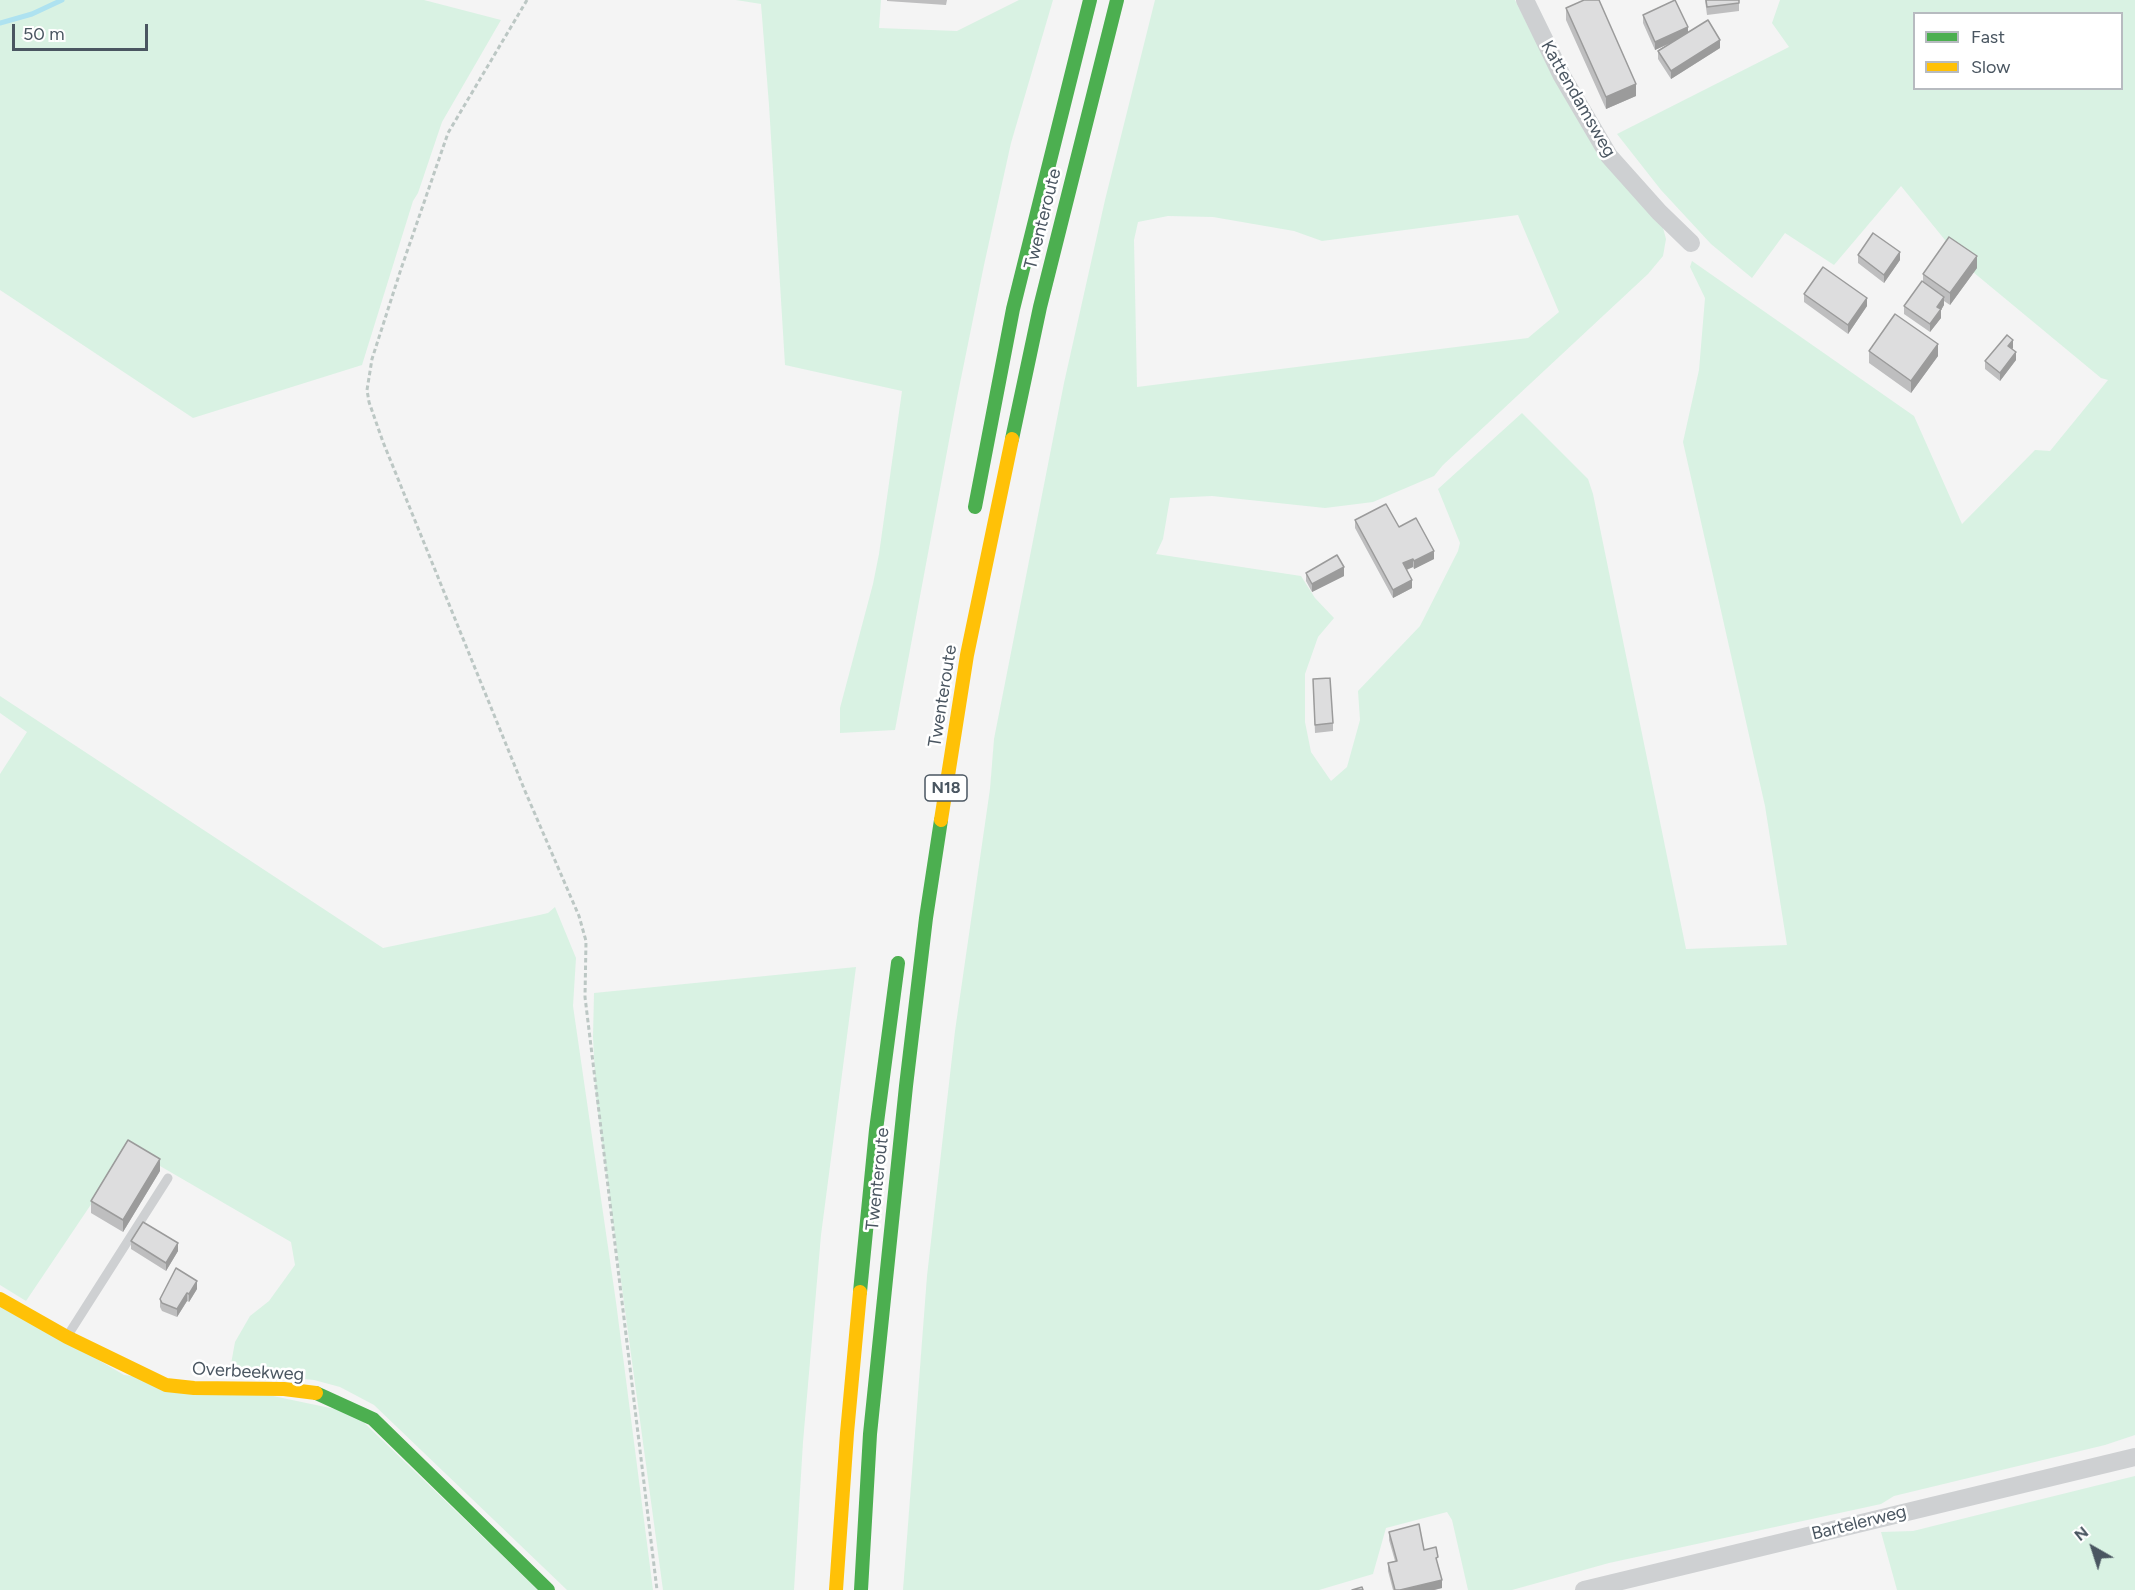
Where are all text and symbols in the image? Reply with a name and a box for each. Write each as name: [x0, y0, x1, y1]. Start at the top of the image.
scale bar: [15, 12, 152, 50]
legend: [1913, 12, 2123, 90]
text: 50 m: [23, 23, 65, 45]
text: Fast: [1971, 26, 2005, 48]
street label: Kattendamsweg: [1536, 37, 1620, 161]
text: Slow: [1971, 56, 2010, 78]
street label: Twenteroute: [1020, 166, 1066, 272]
street label: Twenteroute: [924, 643, 962, 749]
road number: N18: [925, 775, 967, 801]
street label: Twenteroute: [862, 1127, 894, 1231]
street label: Overbeekweg: [191, 1358, 305, 1386]
street label: Bartelerweg: [1809, 1501, 1909, 1545]
north arrow: [2063, 1518, 2123, 1578]
text: N: [2071, 1522, 2092, 1545]

